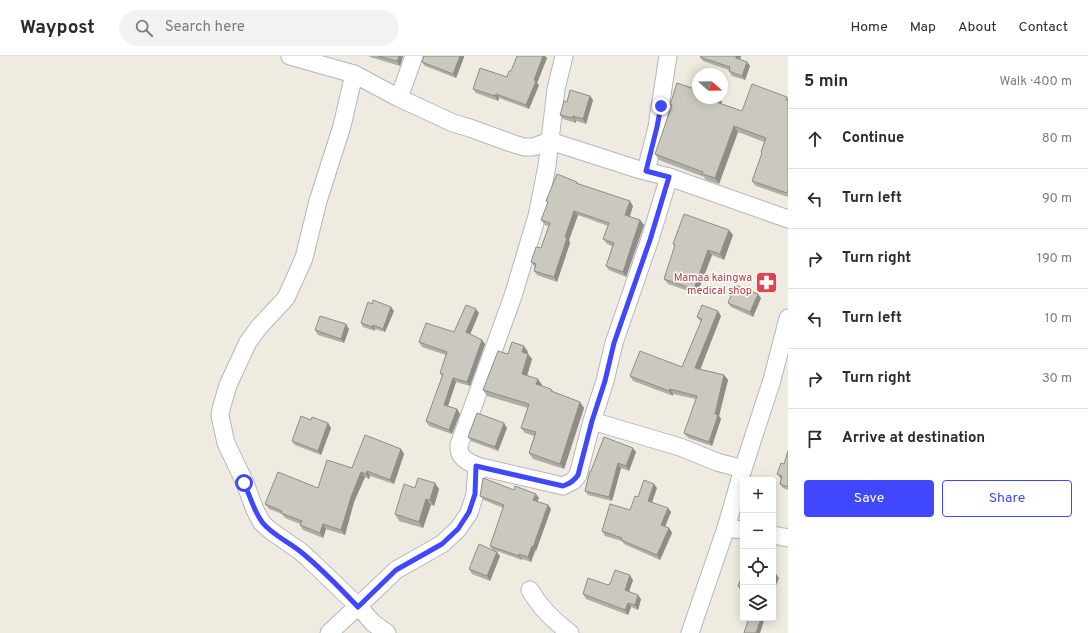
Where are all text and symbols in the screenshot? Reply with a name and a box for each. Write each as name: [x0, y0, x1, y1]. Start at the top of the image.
search box: [119, 10, 399, 46]
text: Waypost: [20, 16, 95, 40]
icon: search: [133, 17, 155, 39]
text: Search here: [165, 18, 245, 37]
text: Home: [851, 19, 888, 36]
text: Map: [910, 19, 936, 36]
text: About: [958, 19, 997, 36]
text: Contact: [1019, 19, 1068, 36]
north arrow: [692, 68, 728, 104]
text: 5 min: [804, 71, 848, 93]
text: Walk · 400 m: [999, 74, 1072, 90]
route end: [652, 97, 670, 115]
icon: ahead: [804, 128, 826, 150]
text: Continue: [842, 129, 904, 148]
text: 80 m: [1042, 131, 1072, 147]
icon: left: [804, 188, 826, 210]
text: Turn left: [842, 189, 902, 208]
text: 90 m: [1042, 191, 1072, 207]
icon: right: [804, 248, 826, 270]
text: Turn right: [842, 249, 911, 268]
text: 190 m: [1037, 251, 1072, 267]
pharmacy icon: Mamaa kaingwa medical shop: [754, 270, 780, 296]
place label: Mamaa kaingwa medical shop: [674, 271, 752, 298]
icon: left: [804, 308, 826, 330]
text: Turn left: [842, 309, 902, 328]
text: 10 m: [1045, 311, 1072, 327]
icon: right: [804, 368, 826, 390]
text: Turn right: [842, 369, 911, 388]
text: 30 m: [1042, 371, 1072, 387]
icon: arrive: [804, 428, 826, 450]
text: Arrive at destination: [842, 429, 985, 448]
route start: [235, 474, 253, 492]
map controls: [740, 477, 776, 621]
button: +: [740, 477, 776, 513]
button: Save: [804, 480, 934, 517]
button: Share: [942, 480, 1072, 517]
button: −: [740, 513, 776, 549]
button: locate: [740, 549, 776, 585]
button: layers: [740, 585, 776, 621]

